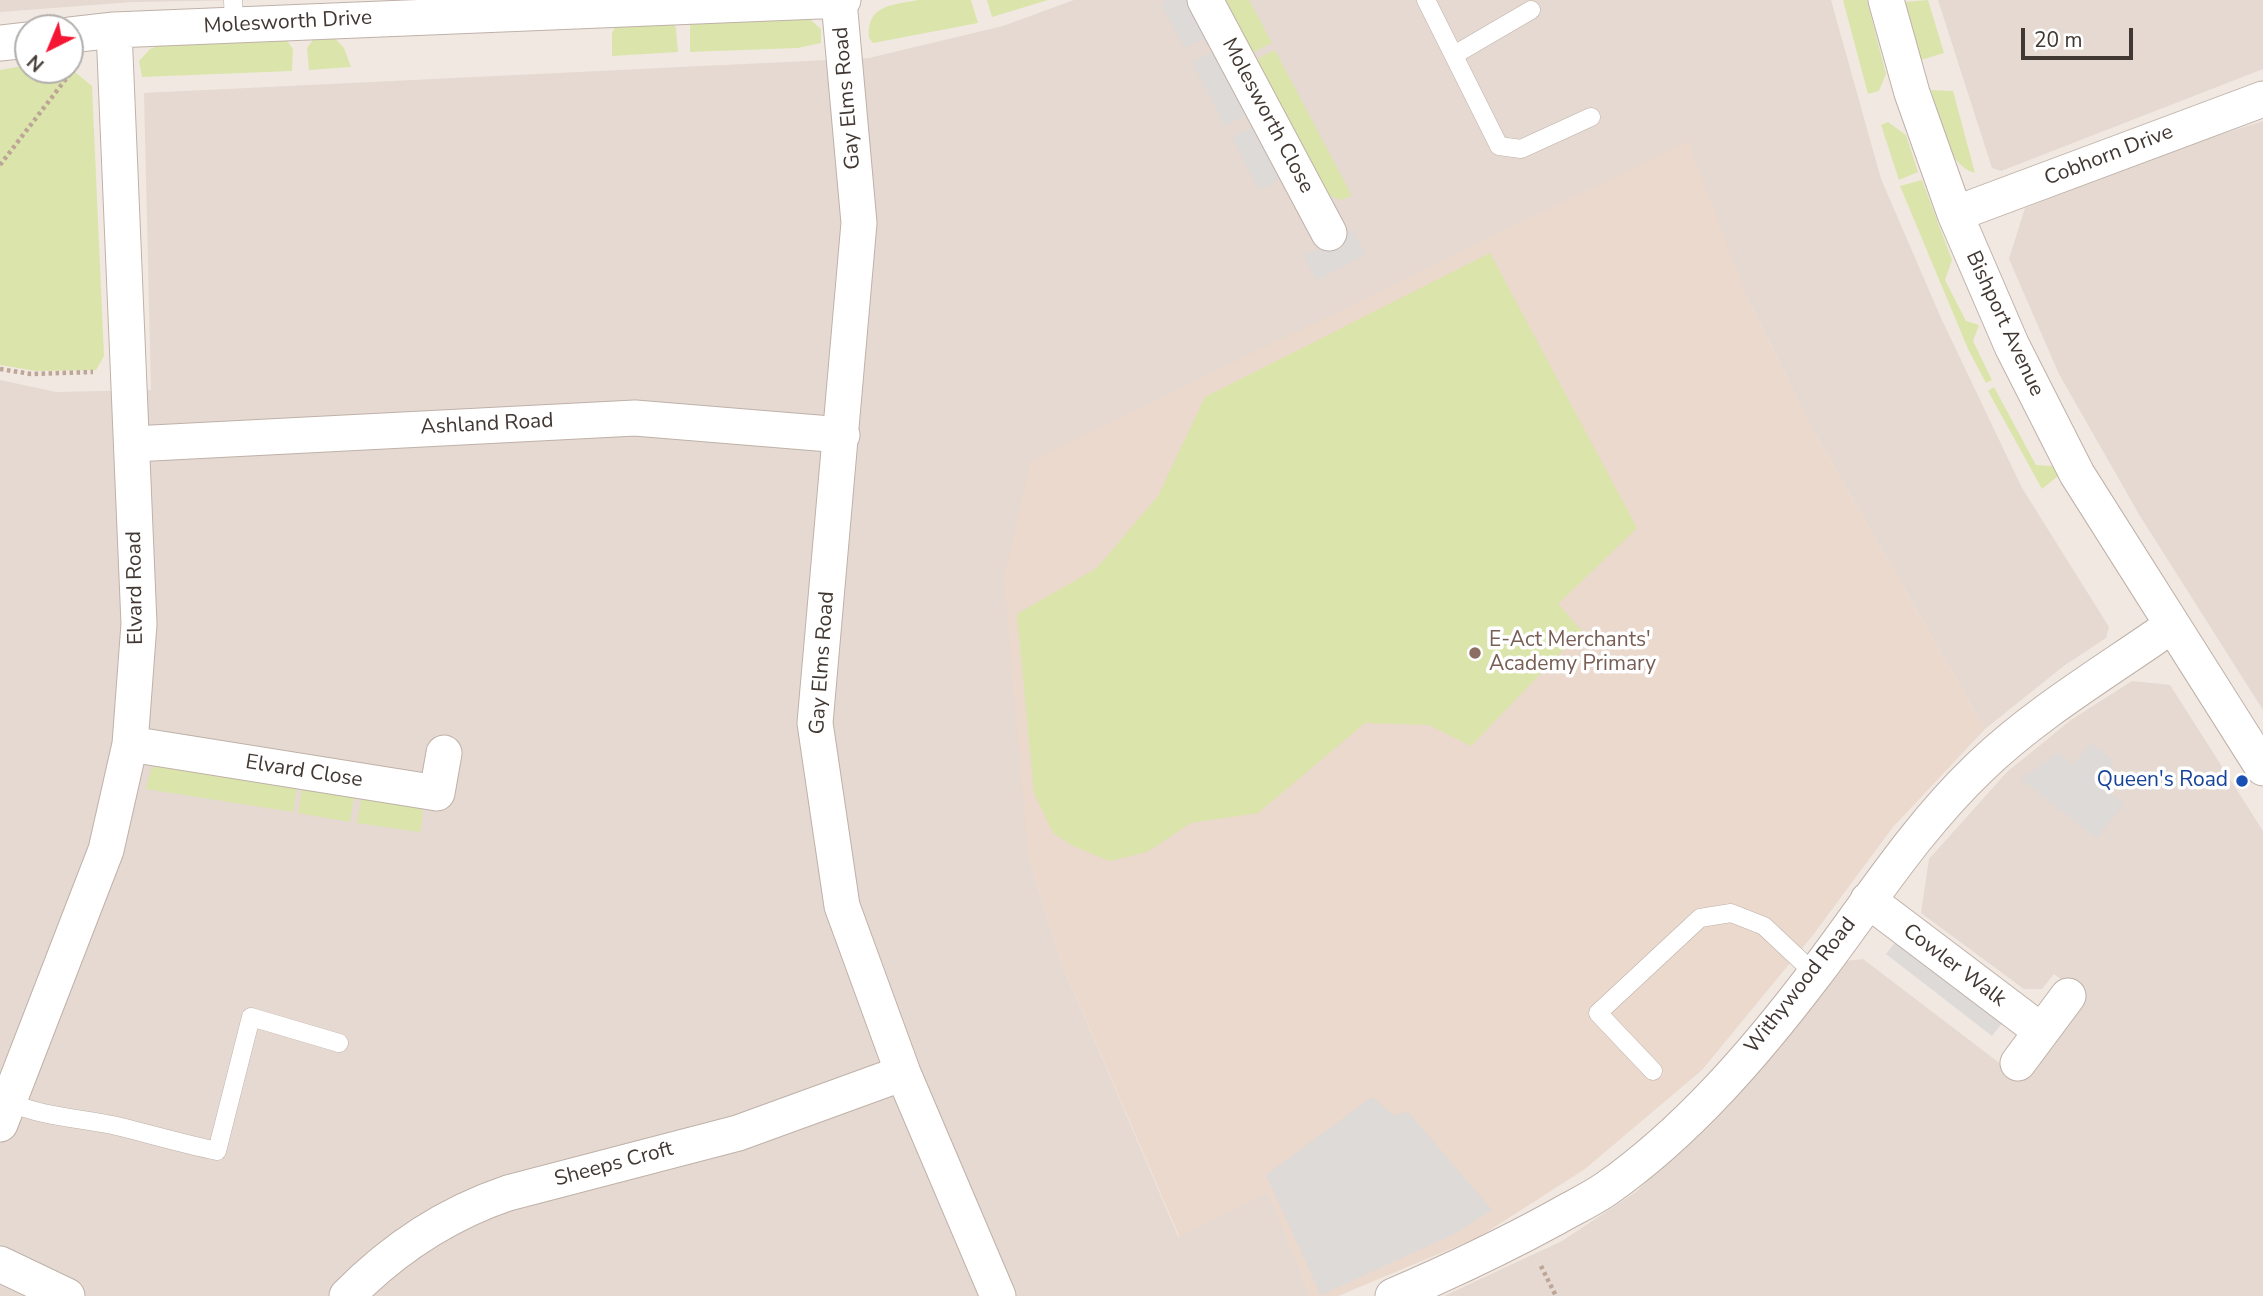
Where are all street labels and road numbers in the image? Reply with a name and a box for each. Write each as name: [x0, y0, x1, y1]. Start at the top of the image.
street label: Molesworth Drive: [203, 6, 373, 40]
street label: Gay Elms Road: [829, 26, 867, 170]
street label: Molesworth Close: [1216, 34, 1318, 198]
street label: Cobhorn Drive: [2041, 120, 2177, 192]
street label: Bishport Avenue: [1959, 247, 2049, 401]
street label: Ashland Road: [420, 409, 554, 441]
street label: Elvard Road: [122, 531, 150, 645]
street label: Gay Elms Road: [805, 591, 841, 735]
street label: Elvard Close: [244, 750, 364, 794]
street label: Withywood Road: [1740, 913, 1862, 1059]
street label: Cowler Walk: [1897, 919, 2011, 1013]
street label: Sheeps Croft: [552, 1137, 676, 1193]

